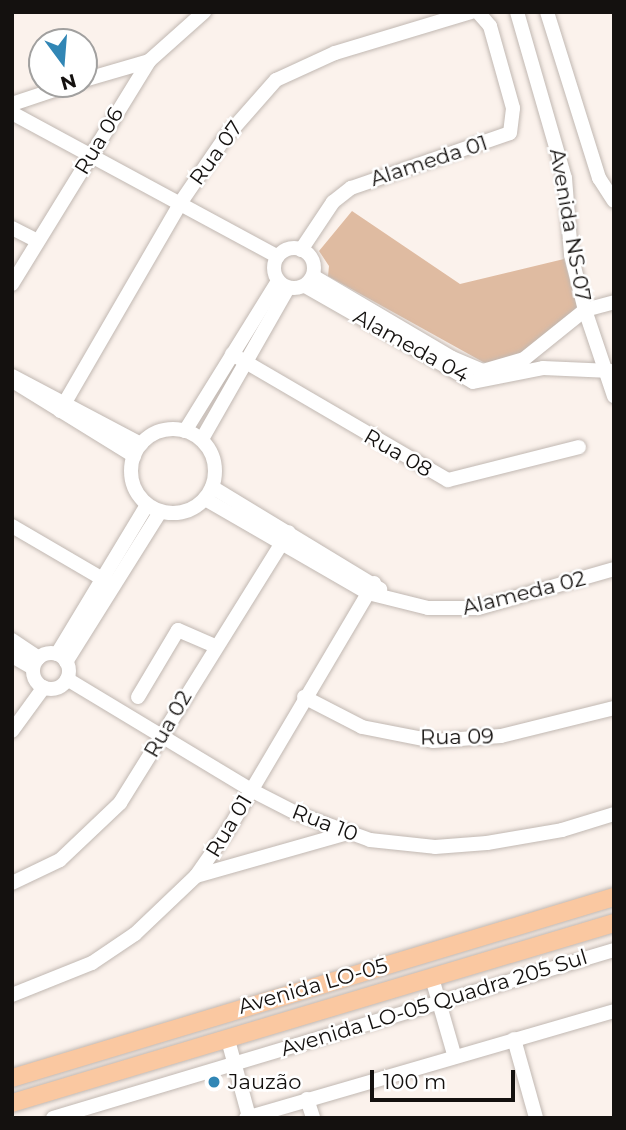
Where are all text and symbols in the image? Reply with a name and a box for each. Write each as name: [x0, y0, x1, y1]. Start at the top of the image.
north arrow: [28, 28, 98, 98]
text: N: [58, 69, 79, 95]
street label: Rua 06: [69, 103, 129, 179]
street label: Rua 07: [184, 116, 248, 190]
street label: Alameda 01: [367, 130, 491, 192]
street label: Avenida NS-07: [544, 147, 596, 303]
street label: Alameda 04: [349, 304, 473, 388]
street label: Rua 08: [359, 423, 437, 483]
street label: Alameda 02: [460, 566, 588, 620]
street label: Rua 02: [139, 686, 197, 762]
street label: Rua 09: [420, 724, 494, 750]
street label: Rua 01: [201, 790, 257, 862]
street label: Rua 10: [288, 799, 362, 847]
street label: Avenida LO-05 Quadra 205 Sul: [278, 944, 590, 1062]
street label: Avenida LO-05: [235, 953, 391, 1019]
scale bar: [374, 1056, 519, 1100]
place label: Jauzão: [228, 1069, 301, 1095]
text: 100 m: [383, 1069, 446, 1094]
marker: Jauzão: [206, 1074, 222, 1090]

